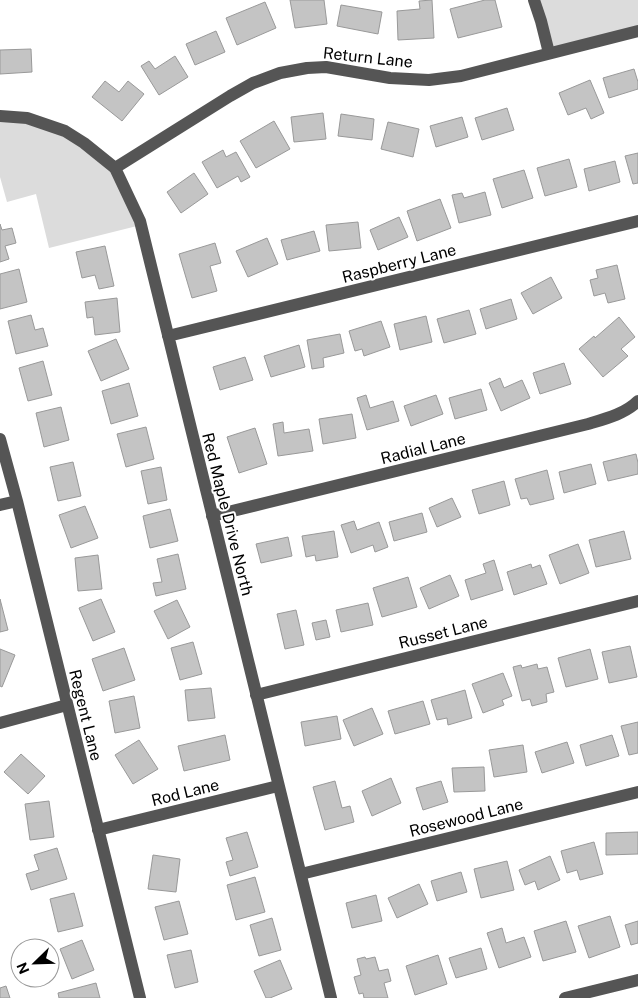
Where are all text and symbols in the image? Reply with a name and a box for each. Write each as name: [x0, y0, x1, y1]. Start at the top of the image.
street label: Return Lane: [322, 43, 414, 72]
street label: Raspberry Lane: [340, 240, 458, 287]
street label: Radial Lane: [379, 429, 468, 468]
street label: Red Maple Drive North: [198, 431, 257, 598]
street label: Russet Lane: [397, 612, 490, 653]
street label: Regent Lane: [65, 667, 106, 763]
street label: Rod Lane: [149, 775, 221, 810]
street label: Rosewood Lane: [407, 794, 525, 841]
north arrow: [10, 938, 60, 988]
text: N: [14, 960, 33, 976]

